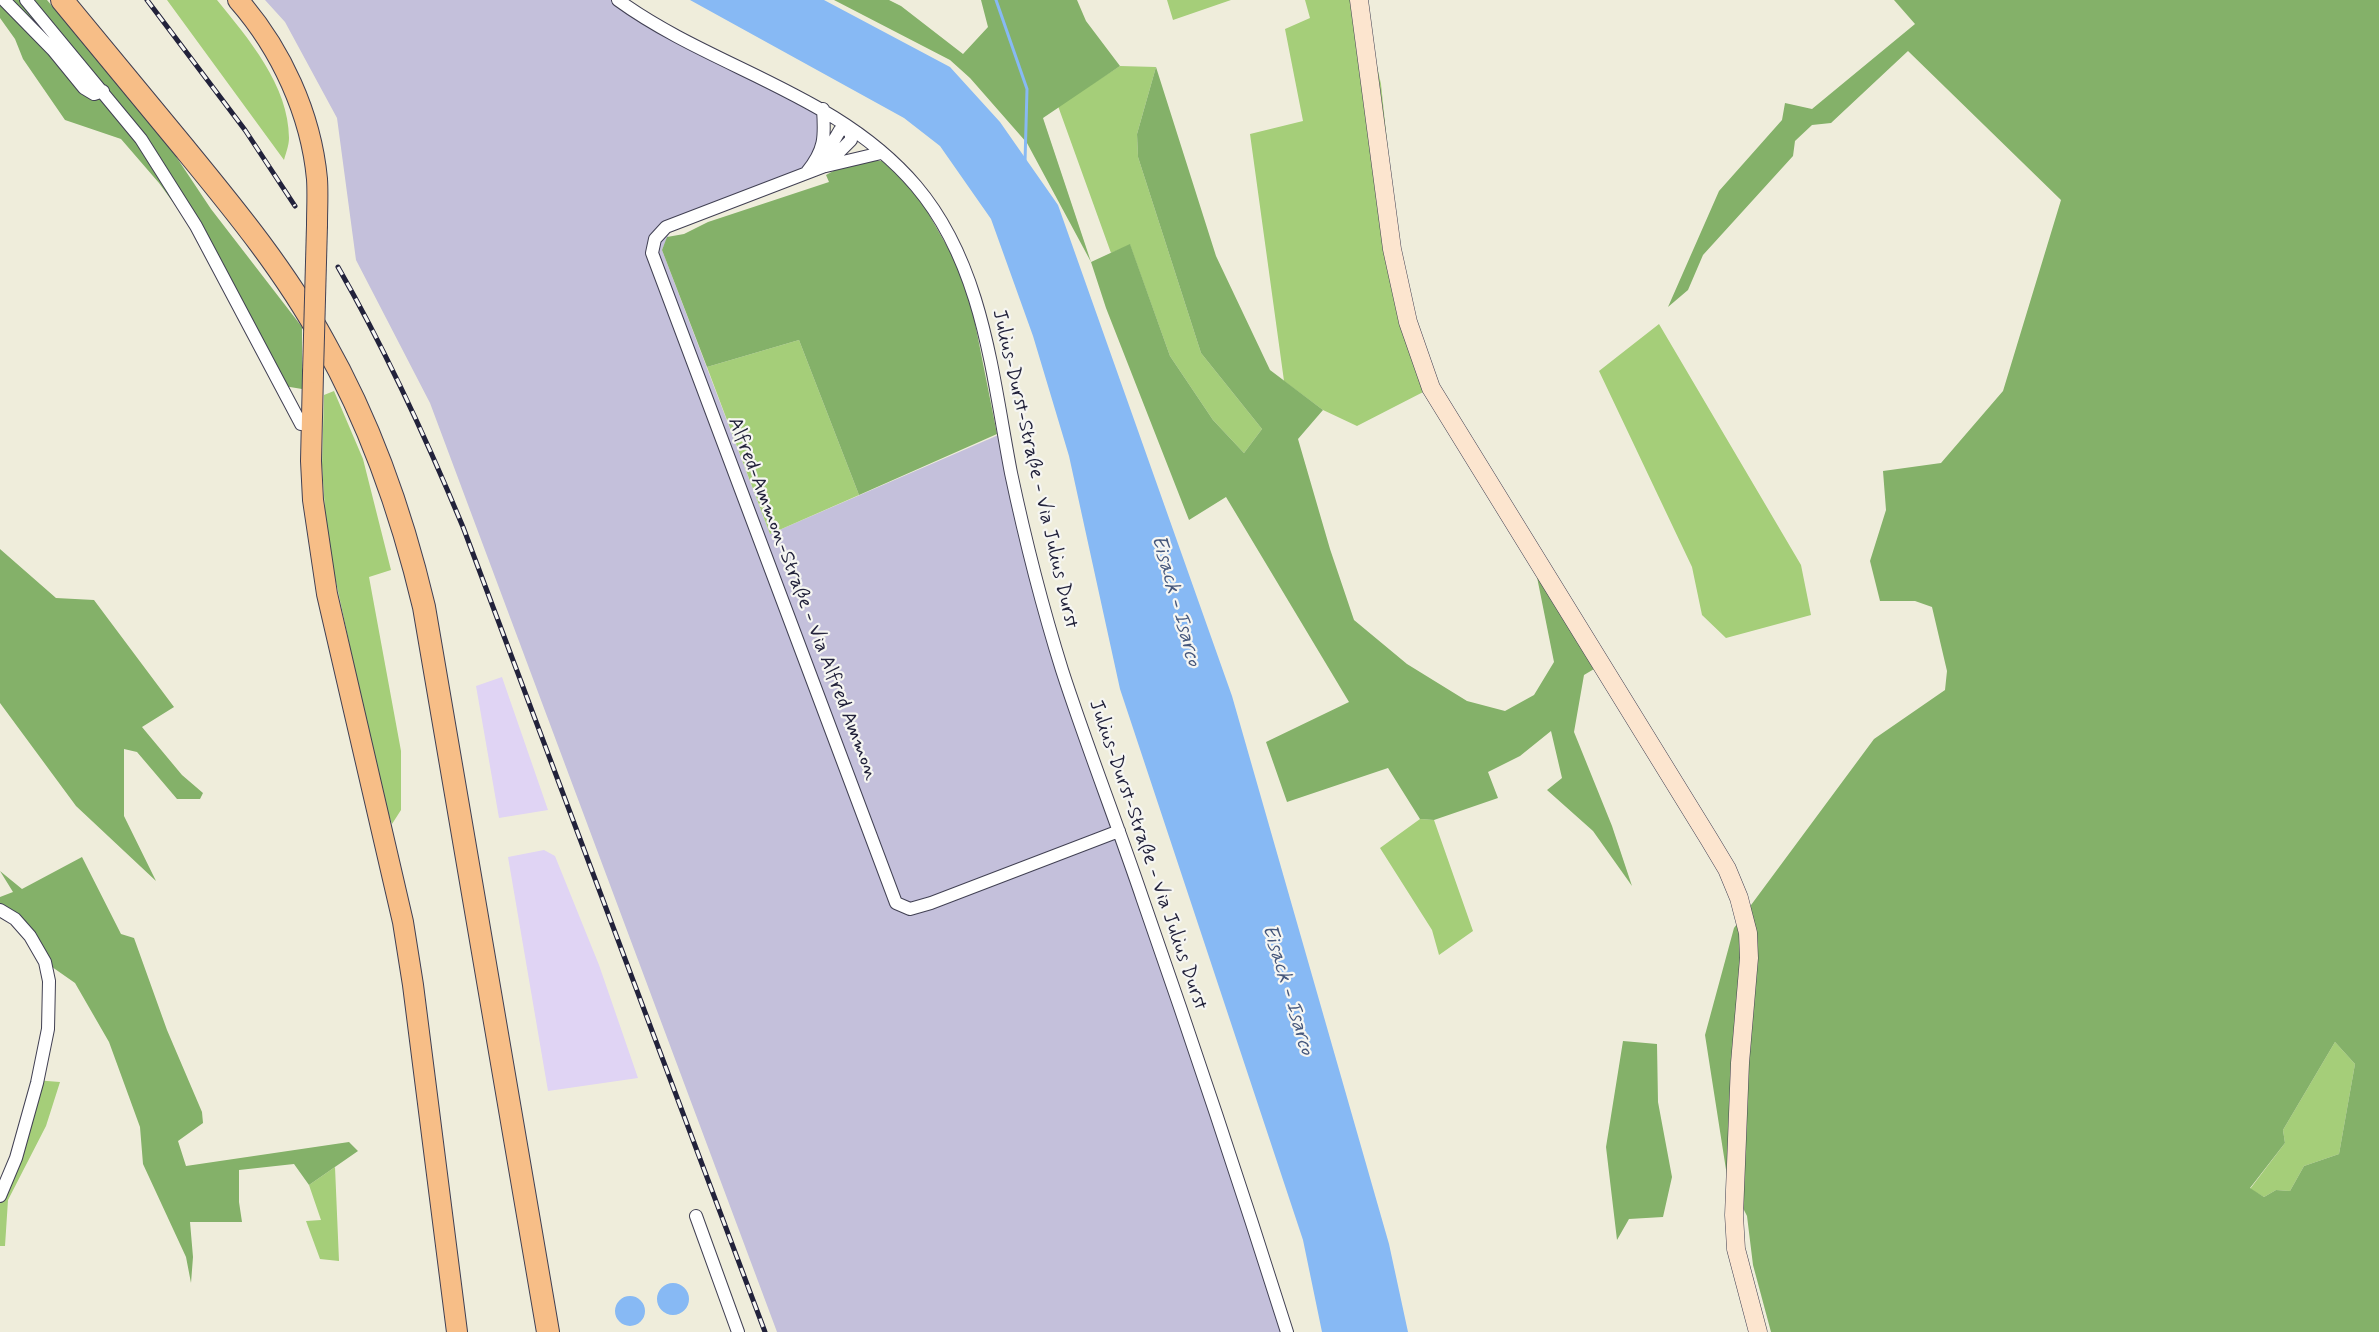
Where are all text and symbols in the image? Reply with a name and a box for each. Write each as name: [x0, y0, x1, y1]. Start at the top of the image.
street label: Julius-Durst-Straße - Via Julius Durst: [986, 307, 1082, 631]
street label: Alfred-Ammon-Straße - Via Alfred Ammon: [722, 414, 882, 784]
water label: Eisack - Isarco: [1144, 533, 1206, 669]
street label: Julius-Durst-Straße - Via Julius Durst: [1082, 697, 1212, 1013]
water label: Eisack - Isarco: [1255, 922, 1319, 1058]

